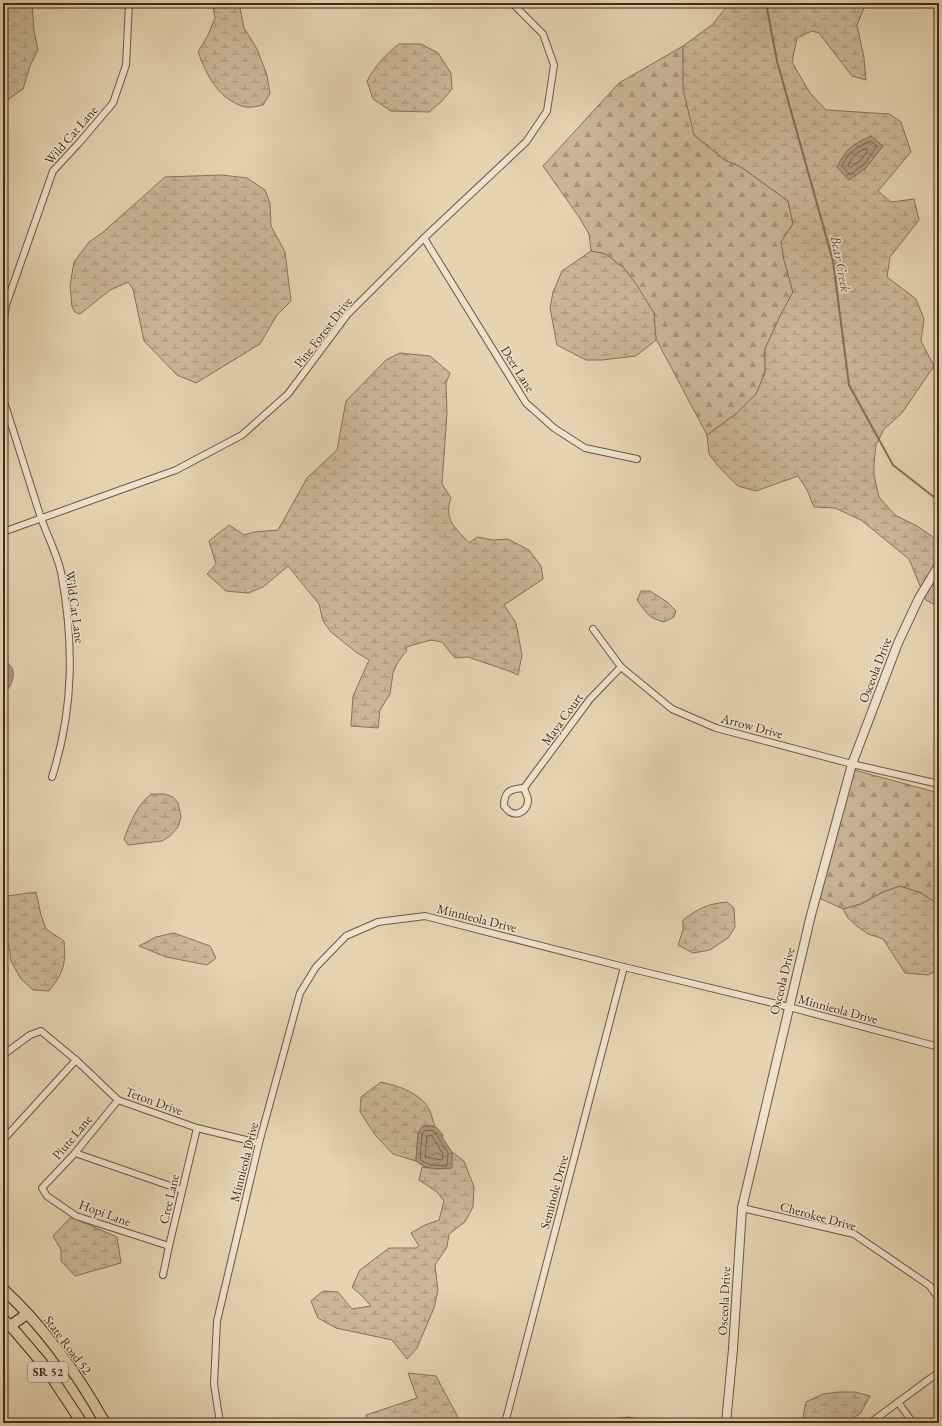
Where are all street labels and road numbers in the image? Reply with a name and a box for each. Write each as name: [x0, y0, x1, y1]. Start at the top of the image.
street label: Wild Cat Lane: [41, 102, 101, 168]
street label: Pine Forest Drive: [290, 293, 356, 371]
street label: Deer Lane: [497, 343, 539, 395]
street label: Wild Cat Lane: [62, 570, 88, 644]
street label: Osceola Drive: [855, 635, 895, 705]
street label: Maya Court: [537, 689, 587, 749]
street label: Arrow Drive: [718, 709, 785, 742]
street label: Minnieola Drive: [435, 900, 519, 936]
street label: Osceola Drive: [765, 945, 799, 1017]
street label: Minnieola Drive: [796, 990, 880, 1028]
street label: Teton Drive: [123, 1083, 185, 1119]
street label: Piute Lane: [48, 1111, 96, 1163]
street label: Minnieola Drive: [226, 1120, 262, 1204]
street label: Seminole Drive: [536, 1153, 572, 1231]
street label: Cree Lane: [155, 1172, 183, 1226]
street label: Hopi Lane: [77, 1196, 133, 1230]
street label: Cherokee Drive: [778, 1198, 858, 1234]
street label: Osceola Drive: [714, 1266, 734, 1336]
street label: State Road 52: [40, 1312, 96, 1378]
road number: SR 52: [28, 1362, 68, 1382]

